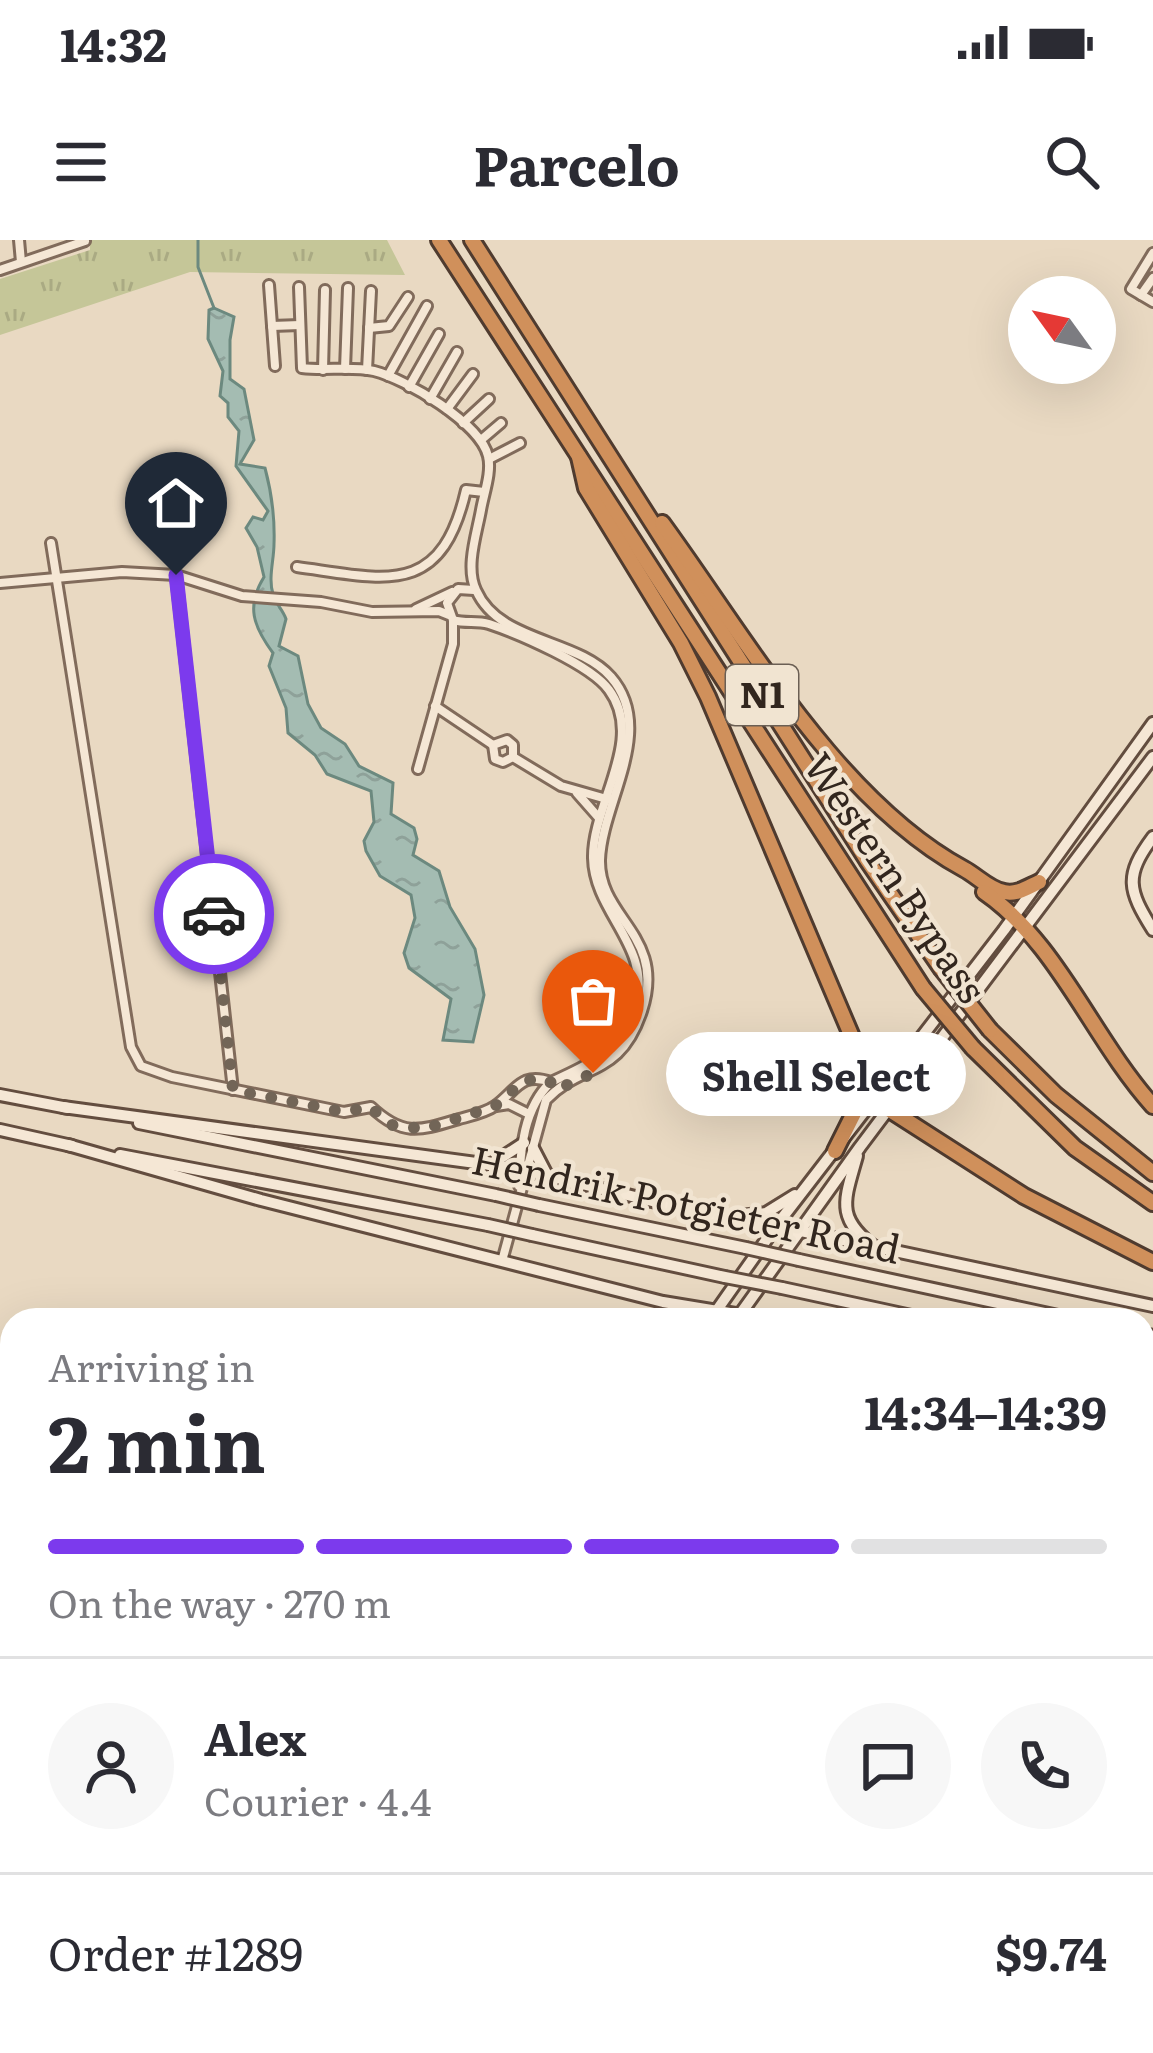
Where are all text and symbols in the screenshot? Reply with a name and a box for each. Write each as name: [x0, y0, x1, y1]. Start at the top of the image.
text: 14:32: [60, 9, 167, 76]
text: Parcelo: [473, 122, 680, 203]
icon: menu: [48, 129, 114, 195]
icon: search: [1039, 129, 1105, 195]
north arrow: [1008, 276, 1116, 384]
map controls: [1008, 276, 1116, 384]
pin: [125, 452, 227, 575]
icon: home: [143, 470, 209, 536]
road number: N1: [726, 665, 798, 725]
street label: Western Bypass: [792, 740, 1003, 1013]
courier: [154, 854, 274, 974]
icon: car: [181, 881, 247, 947]
pin: [542, 950, 644, 1073]
icon: bag: [560, 968, 626, 1034]
callout: Shell Select: [665, 1031, 965, 1115]
text: Shell Select: [702, 1045, 930, 1103]
street label: Hendrik Potgieter Road: [467, 1128, 906, 1276]
text: Arriving in: [48, 1336, 255, 1394]
text: 14:34–14:39: [864, 1377, 1107, 1444]
text: 2 min: [48, 1381, 266, 1497]
text: On the way · 270 m: [48, 1572, 391, 1630]
button: person: [48, 1703, 174, 1829]
text: Alex: [204, 1703, 306, 1770]
button: chat: [825, 1703, 951, 1829]
button: phone: [981, 1703, 1107, 1829]
text: Courier · 4.4: [204, 1770, 431, 1828]
text: Order #1289: [48, 1918, 303, 1985]
text: $9.74: [995, 1918, 1107, 1985]

